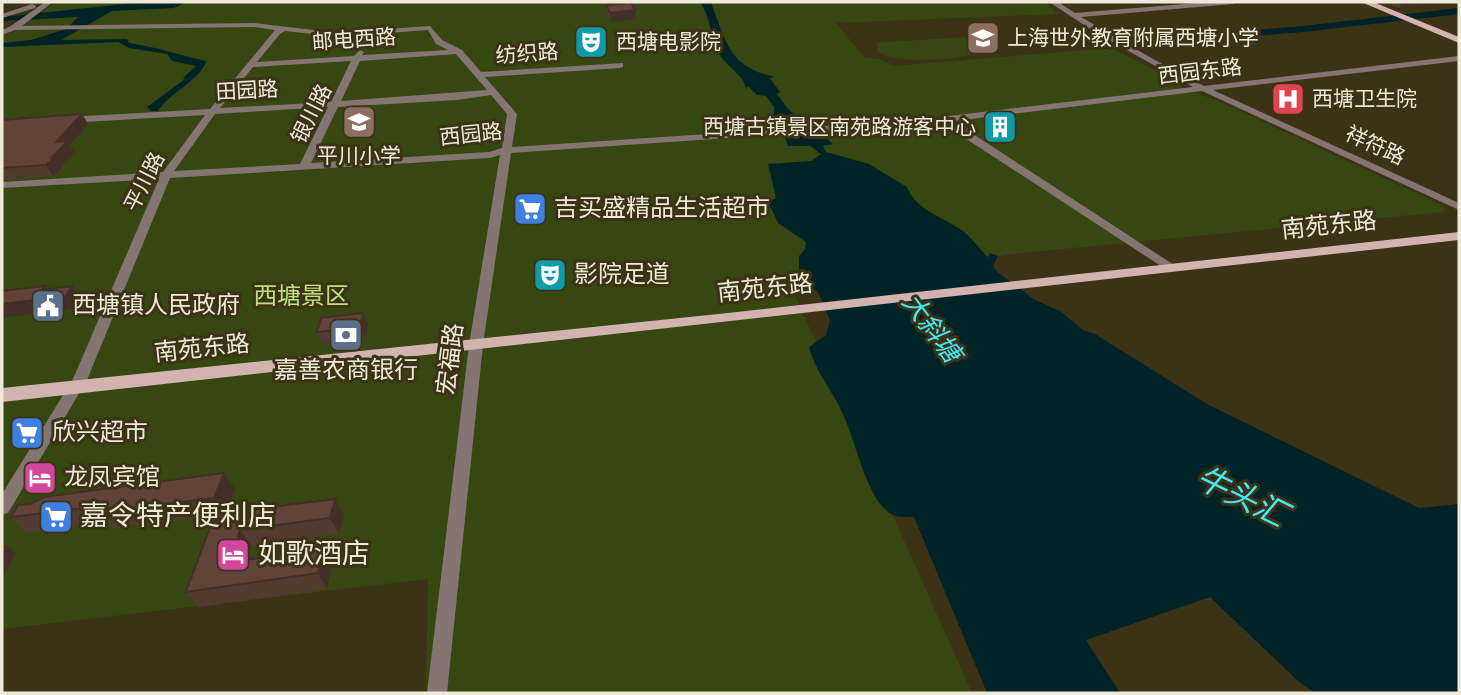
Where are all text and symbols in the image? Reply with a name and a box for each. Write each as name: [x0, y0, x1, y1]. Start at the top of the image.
school or university icon: 上海世外教育附属西塘小学: [964, 19, 1002, 57]
theatre icon: 西塘电影院: [572, 23, 610, 61]
street label: 邮电西路: [311, 26, 397, 53]
place label: 上海世外教育附属西塘小学: [1007, 27, 1259, 49]
place label: 西塘电影院: [616, 31, 721, 53]
street label: 纺织路: [495, 40, 559, 67]
street label: 西园东路: [1157, 55, 1243, 88]
street label: 田园路: [215, 78, 279, 103]
hospital icon: 西塘卫生院: [1269, 80, 1307, 118]
street label: 银川路: [287, 81, 336, 147]
place label: 西塘卫生院: [1312, 88, 1417, 110]
school or university icon: 平川小学: [340, 103, 378, 141]
building icon: 西塘古镇景区南苑路游客中心: [981, 108, 1019, 146]
place label: 西塘古镇景区南苑路游客中心: [703, 115, 976, 138]
street label: 西园路: [438, 120, 503, 149]
street label: 祥符路: [1342, 122, 1408, 169]
place label: 平川小学: [317, 145, 401, 167]
street label: 平川路: [120, 149, 169, 215]
supermarket icon: 吉买盛精品生活超市: [511, 190, 549, 228]
place label: 吉买盛精品生活超市: [554, 195, 770, 221]
street label: 南苑东路: [1280, 207, 1378, 243]
theatre icon: 影院足道: [531, 256, 569, 294]
place label: 影院足道: [574, 261, 670, 287]
street label: 南苑东路: [716, 270, 814, 306]
park label: 西塘景区: [253, 283, 349, 309]
public building icon: 西塘镇人民政府: [29, 287, 67, 325]
water label: 大斜塘: [897, 288, 969, 370]
place label: 西塘镇人民政府: [72, 292, 240, 318]
bank icon: 嘉善农商银行: [327, 316, 365, 354]
street label: 宏福路: [433, 322, 467, 396]
street label: 南苑东路: [153, 330, 251, 366]
place label: 嘉善农商银行: [274, 357, 418, 383]
supermarket icon: 欣兴超市: [8, 414, 46, 452]
place label: 欣兴超市: [52, 419, 148, 445]
hotel icon: 龙凤宾馆: [21, 459, 59, 497]
water label: 牛头汇: [1191, 461, 1296, 535]
place label: 龙凤宾馆: [64, 464, 160, 490]
supermarket icon: 嘉令特产便利店: [37, 498, 75, 536]
place label: 嘉令特产便利店: [80, 501, 276, 531]
hotel icon: 如歌酒店: [214, 536, 252, 574]
place label: 如歌酒店: [258, 539, 370, 569]

